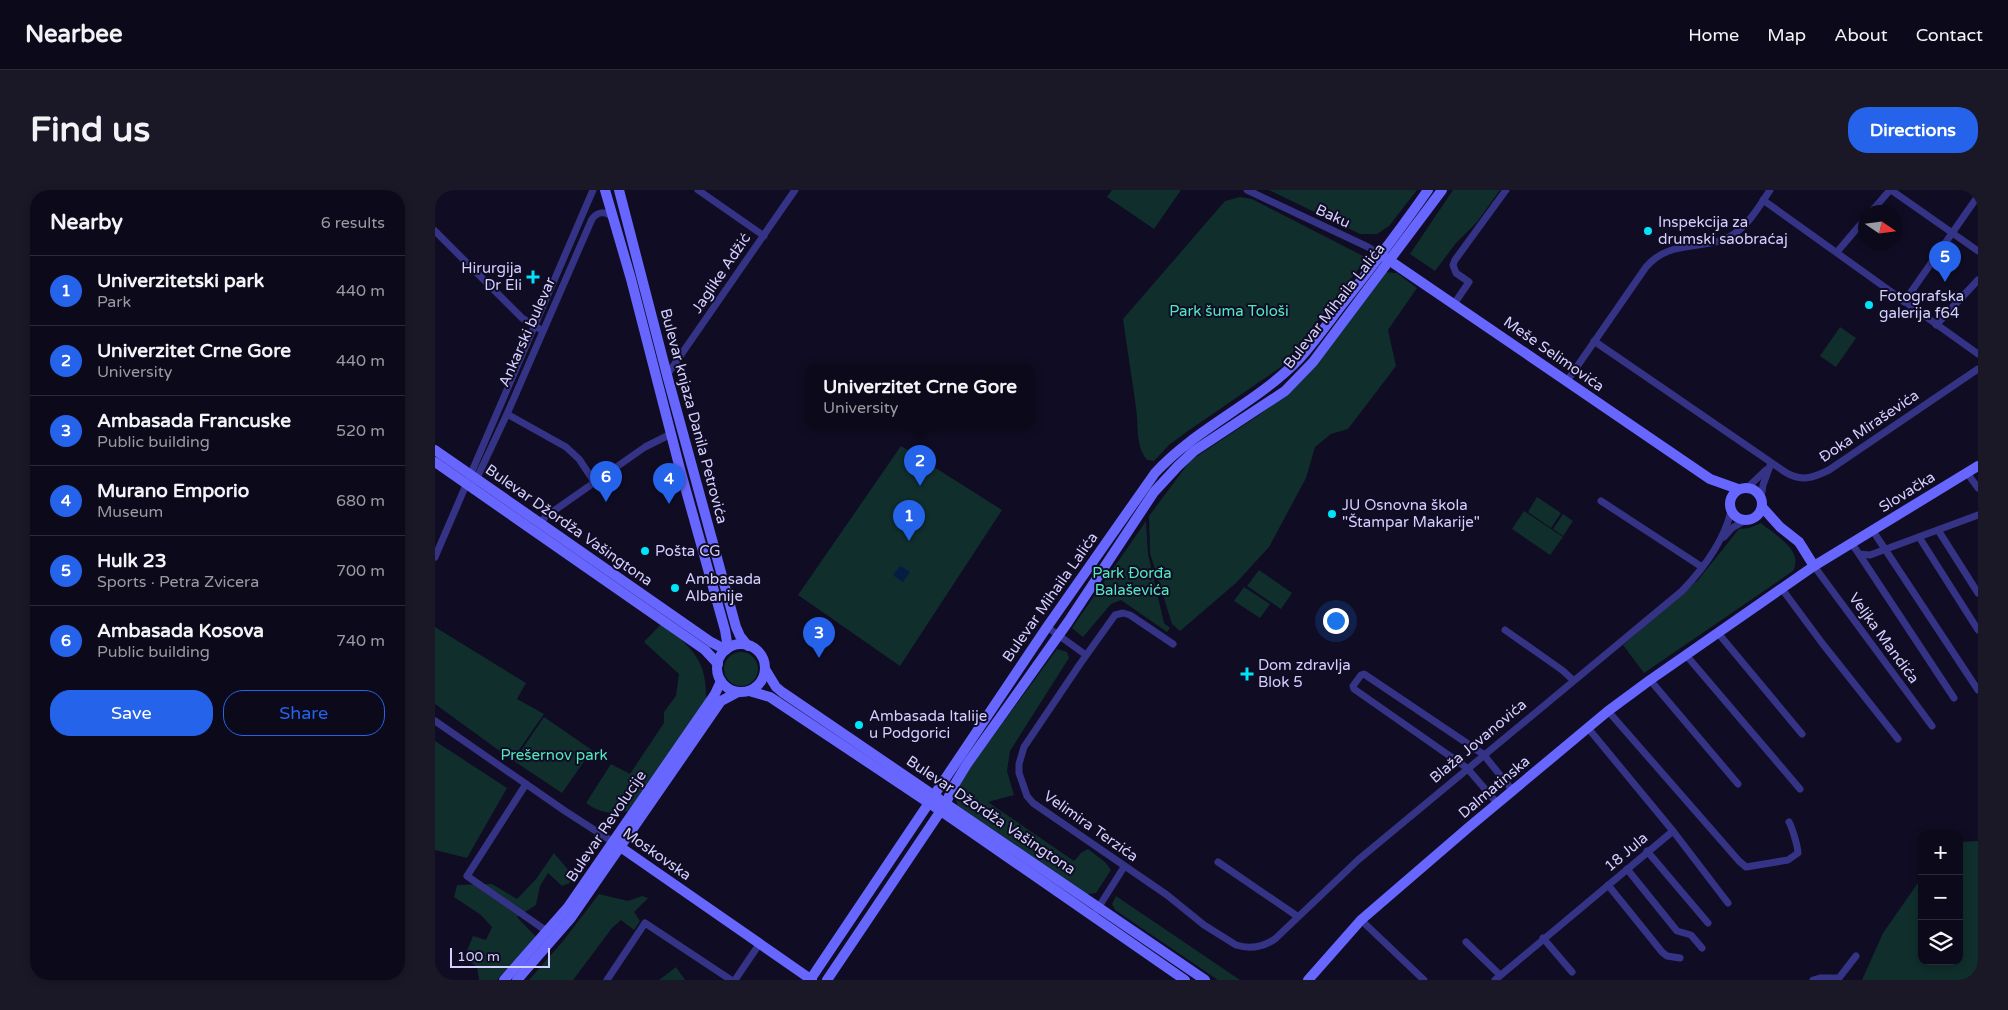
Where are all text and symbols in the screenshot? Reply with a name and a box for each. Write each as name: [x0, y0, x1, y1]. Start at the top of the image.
text: Nearbee: [25, 20, 123, 49]
text: Home: [1688, 24, 1739, 46]
text: Map: [1767, 24, 1806, 46]
text: About: [1834, 24, 1888, 46]
text: Contact: [1916, 24, 1983, 46]
button: Directions: [1848, 107, 1978, 153]
text: Find us: [30, 109, 150, 151]
street label: Baku: [1313, 200, 1353, 232]
north arrow: [1858, 205, 1903, 250]
text: Nearby: [50, 210, 123, 235]
text: 6 results: [321, 213, 385, 233]
place label: Inspekcija za drumski saobraćaj: [1658, 213, 1788, 248]
marker: Inspekcija za drumski saobraćaj: [1642, 225, 1654, 237]
street label: Jaglike Adžić: [688, 230, 754, 316]
street label: Bulevar Mihaila Lalića: [1280, 240, 1388, 372]
pin: 5: [1929, 241, 1961, 282]
place label: Hirurgija Dr Eli: [461, 259, 522, 294]
text: Univerzitetski park: [97, 270, 264, 292]
marker: Hirurgija Dr Eli: [526, 270, 540, 284]
street label: Ankarski bulevar: [495, 274, 559, 390]
text: 1: [61, 281, 71, 301]
text: 440 m: [336, 281, 385, 301]
place label: Fotografska galerija f64: [1879, 287, 1964, 322]
text: Park: [97, 292, 131, 312]
marker: Fotografska galerija f64: [1863, 299, 1875, 311]
park label: Park šuma Tološi: [1169, 302, 1289, 320]
street label: Bulevar knjaza Danila Petrovića: [657, 306, 731, 526]
street label: Meše Selimovića: [1500, 313, 1608, 395]
text: Univerzitet Crne Gore: [97, 340, 291, 362]
text: 2: [61, 351, 71, 371]
text: 440 m: [336, 351, 385, 371]
text: University: [97, 362, 172, 382]
popup: [806, 364, 1034, 429]
text: Univerzitet Crne Gore: [823, 376, 1017, 398]
street label: Đoka Miraševića: [1816, 386, 1922, 466]
text: University: [823, 398, 898, 418]
text: Ambasada Francuske: [97, 410, 291, 432]
text: 3: [61, 421, 71, 441]
text: 520 m: [336, 421, 385, 441]
text: Public building: [97, 432, 210, 452]
pin: 2: [904, 445, 936, 486]
street label: Bulevar Džordža Vašingtona: [482, 460, 656, 590]
pin: 6: [590, 461, 622, 502]
pin: 4: [653, 463, 685, 504]
street label: Slovačka: [1876, 468, 1938, 516]
text: Murano Emporio: [97, 480, 249, 502]
text: 4: [61, 491, 71, 511]
text: 680 m: [336, 491, 385, 511]
place label: JU Osnovna škola "Štampar Makarije": [1342, 496, 1480, 531]
pin: 1: [893, 500, 925, 541]
text: Museum: [97, 502, 163, 522]
marker: JU Osnovna škola "Štampar Makarije": [1326, 508, 1338, 520]
street label: Bulevar Mihaila Lalića: [998, 529, 1102, 665]
place label: Pošta CG: [655, 542, 721, 560]
marker: Pošta CG: [639, 545, 651, 557]
text: Hulk 23: [97, 550, 167, 572]
text: 5: [61, 561, 71, 581]
text: 700 m: [336, 561, 385, 581]
park label: Park Đorđa Balaševića: [1092, 564, 1172, 599]
place label: Ambasada Albanije: [685, 570, 761, 605]
text: Sports · Petra Zvicera: [97, 572, 259, 592]
marker: Ambasada Albanije: [669, 582, 681, 594]
street label: Veljka Mandića: [1845, 589, 1923, 687]
your location: [1323, 608, 1349, 634]
pin: 3: [803, 617, 835, 658]
text: Ambasada Kosova: [97, 620, 264, 642]
text: 6: [61, 631, 71, 651]
text: 740 m: [336, 631, 385, 651]
text: Public building: [97, 642, 210, 662]
place label: Dom zdravlja Blok 5: [1258, 656, 1351, 691]
marker: Dom zdravlja Blok 5: [1240, 667, 1254, 681]
button: Save: [50, 690, 213, 736]
button: Share: [223, 690, 385, 736]
street label: Blaža Jovanovića: [1426, 695, 1530, 787]
place label: Ambasada Italije u Podgorici: [869, 707, 987, 742]
marker: Ambasada Italije u Podgorici: [853, 719, 865, 731]
park label: Prešernov park: [500, 746, 608, 764]
street label: Bulevar Džordža Vašingtona: [903, 752, 1079, 878]
street label: Dalmatinska: [1455, 752, 1533, 822]
street label: Bulevar Revolucije: [562, 767, 650, 885]
street label: Velimira Terzića: [1040, 787, 1142, 865]
street label: Moskovska: [619, 824, 695, 884]
street label: 18 Jula: [1601, 829, 1651, 875]
map controls: [1918, 830, 1963, 965]
button: +: [1918, 830, 1963, 875]
button: −: [1918, 875, 1963, 920]
button: layers: [1918, 920, 1963, 965]
scale bar: [450, 945, 550, 968]
text: 100 m: [457, 948, 500, 965]

